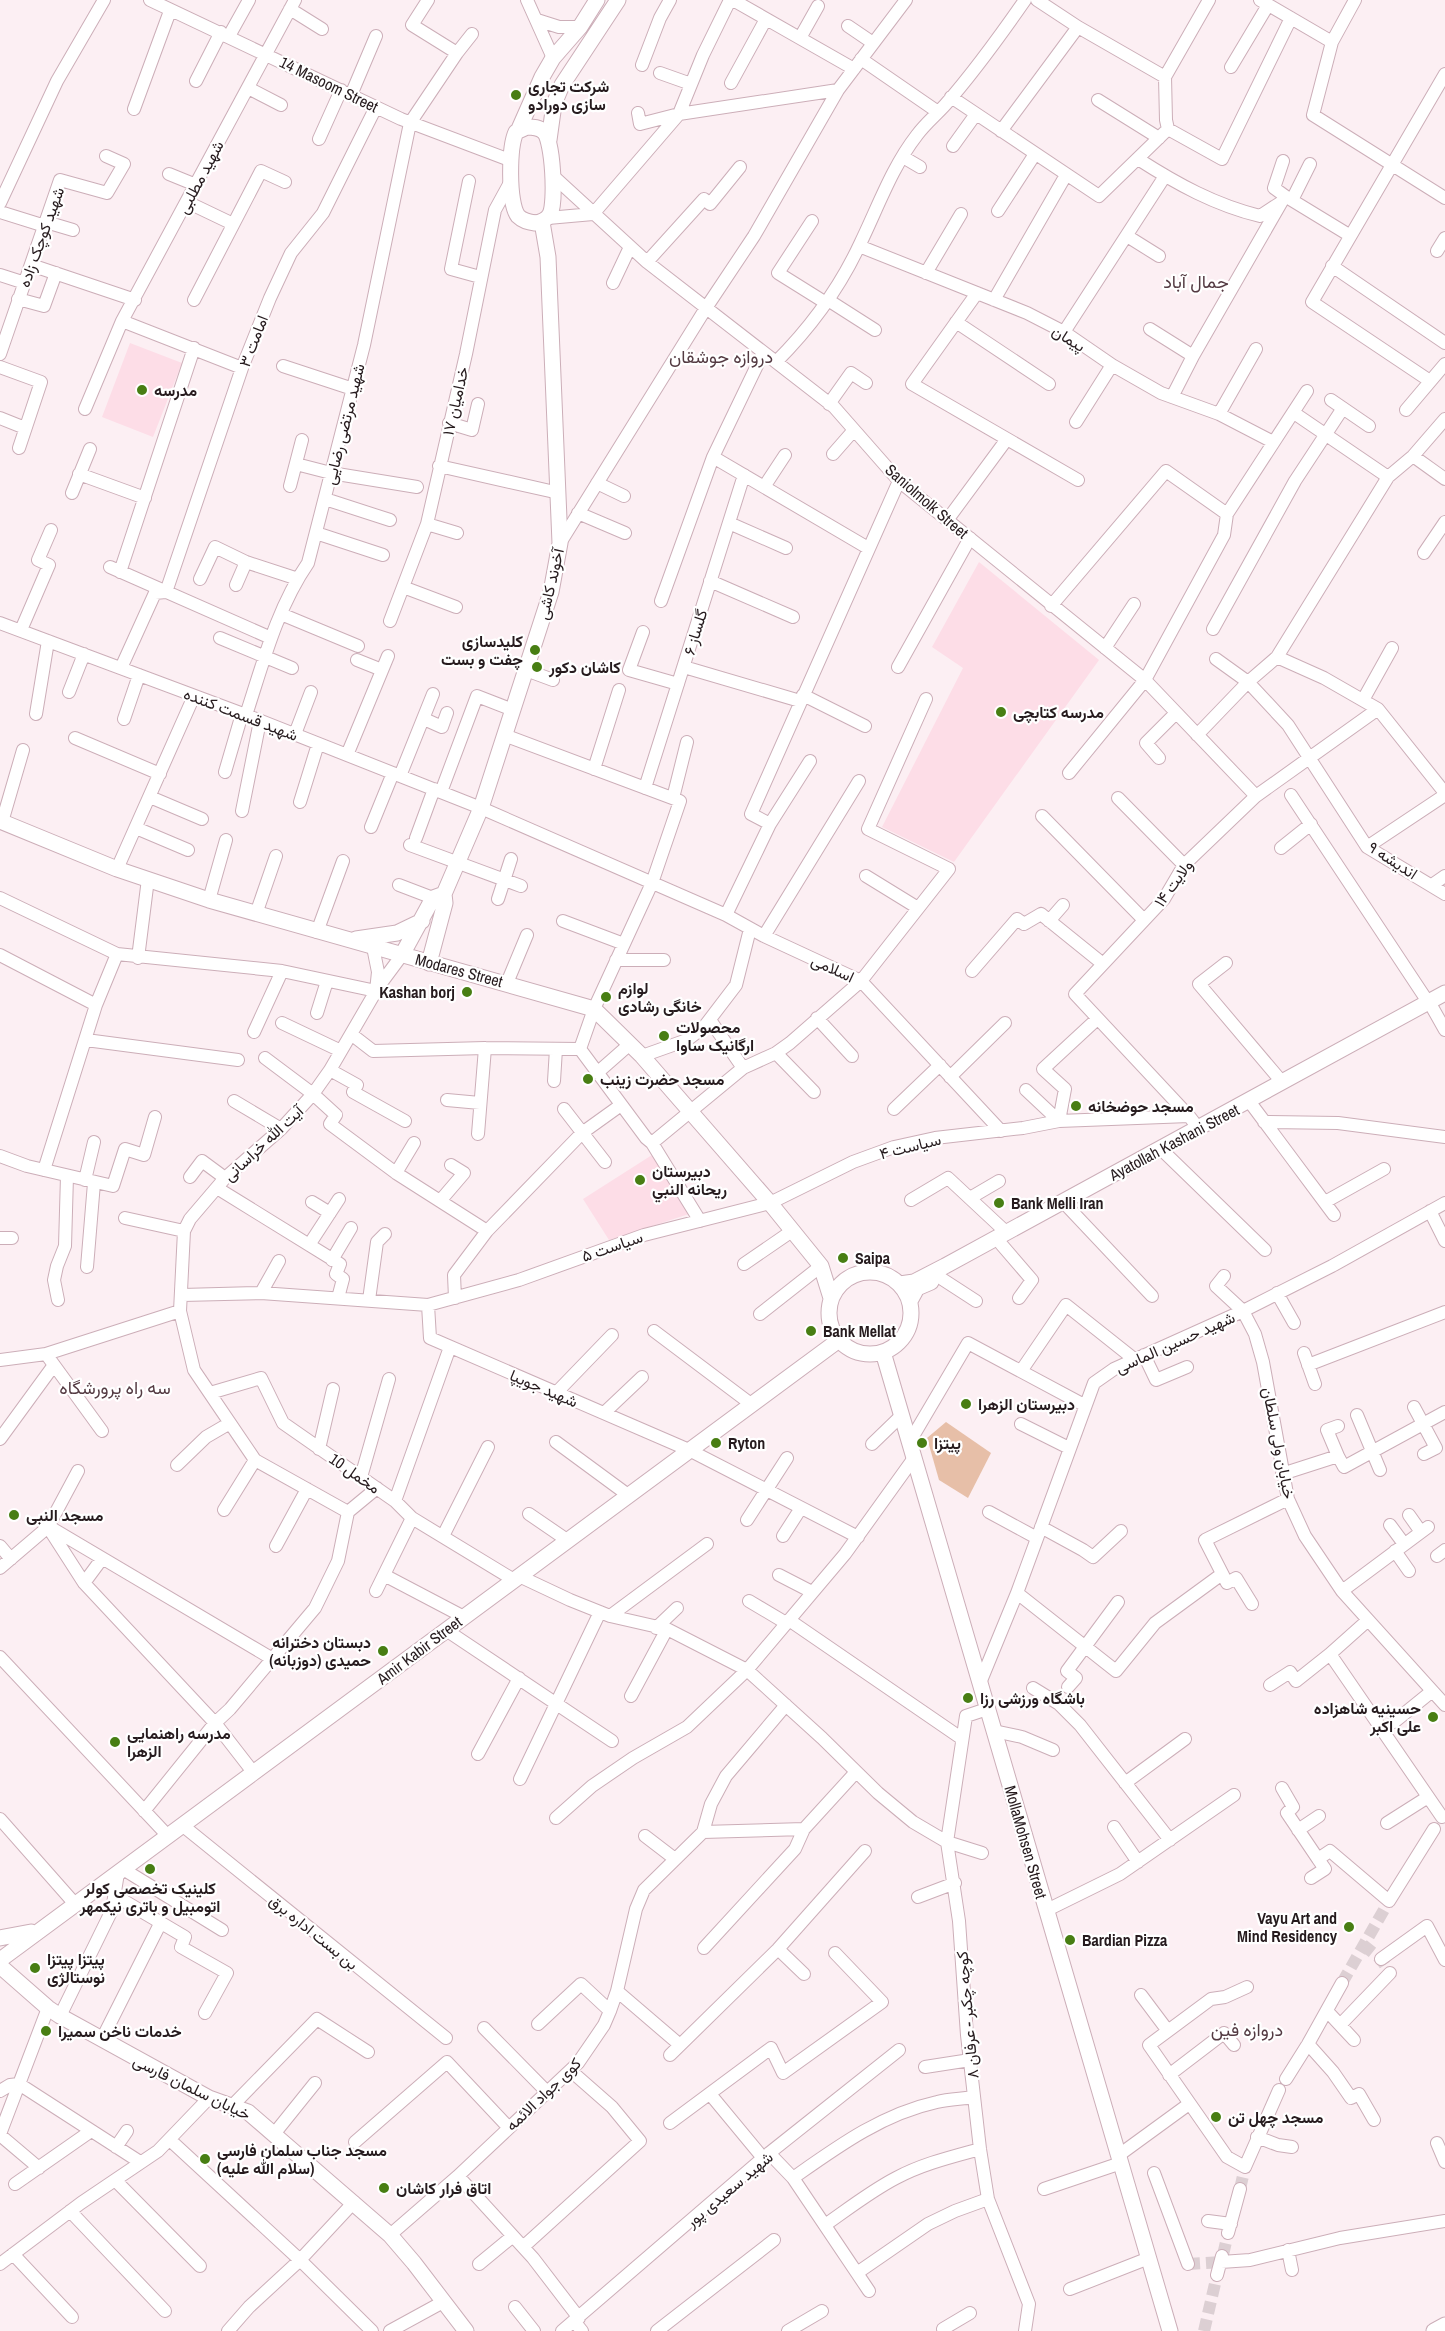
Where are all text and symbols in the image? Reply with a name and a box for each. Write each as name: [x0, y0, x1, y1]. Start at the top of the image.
street label: 14 Masoom Street: [276, 51, 382, 118]
place label: شرکت تجاری سازی دورادو: [528, 75, 610, 115]
marker: شرکت تجاری سازی دورادو: [509, 88, 523, 102]
street label: شهید مطلبی: [171, 136, 229, 218]
street label: شهید کوچک زاده: [13, 184, 70, 291]
district label: جمال آباد: [1163, 269, 1229, 294]
street label: امامت ۳: [233, 312, 273, 370]
street label: پیمان: [1048, 319, 1090, 358]
district label: دروازه جوشقان: [669, 344, 773, 369]
street label: شهید مرتضی رضایی: [318, 361, 370, 487]
street label: خدامیان ۱۷: [436, 364, 474, 438]
place label: مدرسه: [154, 379, 198, 401]
marker: مدرسه: [135, 383, 149, 397]
street label: Saniolmolk Street: [881, 459, 974, 543]
street label: آخوند کاشی: [531, 545, 569, 622]
street label: گلساز ۶: [678, 606, 712, 658]
place label: کلیدسازی چفت و بست: [441, 630, 523, 671]
marker: کلیدسازی چفت و بست: [528, 643, 542, 657]
place label: کاشان دکور: [548, 656, 621, 678]
marker: کاشان دکور: [530, 660, 544, 674]
street label: شهید قسمت کننده: [181, 682, 301, 746]
place label: مدرسه کتابچی: [1013, 701, 1104, 724]
marker: مدرسه کتابچی: [994, 705, 1008, 719]
street label: اندیشه ۹: [1364, 836, 1422, 884]
street label: ولایت ۱۴: [1148, 855, 1198, 911]
street label: Modares Street: [413, 948, 506, 992]
street label: اسلامی: [808, 948, 858, 988]
place label: لوازم خانگی رشادی: [618, 977, 702, 1017]
place label: Kashan borj: [379, 981, 455, 1003]
marker: Kashan borj: [460, 985, 474, 999]
marker: لوازم خانگی رشادی: [599, 990, 613, 1004]
place label: محصولات ارگانیک ساوا: [676, 1016, 754, 1056]
marker: محصولات ارگانیک ساوا: [657, 1029, 671, 1043]
place label: مسجد حضرت زینب: [600, 1068, 725, 1090]
marker: مسجد حضرت زینب: [581, 1072, 595, 1086]
place label: مسجد حوضخانه: [1088, 1095, 1194, 1117]
street label: Ayatollah Kashani Street: [1104, 1098, 1243, 1186]
street label: آیت الله خراسانی: [218, 1099, 309, 1186]
marker: مسجد حوضخانه: [1069, 1099, 1083, 1113]
street label: سیاست ۴: [877, 1128, 943, 1164]
place label: دبيرستان ريحانه النبي: [652, 1160, 727, 1203]
marker: دبيرستان ريحانه النبي: [633, 1173, 647, 1187]
place label: Bank Melli Iran: [1011, 1192, 1104, 1214]
marker: Bank Melli Iran: [992, 1196, 1006, 1210]
street label: سیاست ۵: [579, 1225, 645, 1267]
place label: Saipa: [855, 1247, 891, 1269]
marker: Saipa: [836, 1251, 850, 1265]
street label: شهید حسین الماسی: [1112, 1306, 1238, 1378]
place label: Bank Mellat: [823, 1320, 897, 1342]
marker: Bank Mellat: [804, 1324, 818, 1338]
street label: شهید جویپا: [506, 1364, 581, 1413]
district label: سه راه پرورشگاه: [59, 1375, 171, 1400]
street label: خیابان ولی سلطان: [1257, 1385, 1301, 1501]
place label: دبیرستان الزهرا: [978, 1393, 1075, 1415]
marker: دبیرستان الزهرا: [959, 1397, 973, 1411]
place label: Ryton: [728, 1432, 765, 1454]
place label: پیتزا: [934, 1432, 961, 1455]
marker: Ryton: [709, 1436, 723, 1450]
marker: پیتزا: [915, 1436, 929, 1450]
street label: مخمل 10: [325, 1447, 385, 1499]
place label: مسجد النبی: [26, 1504, 104, 1526]
marker: مسجد النبی: [7, 1508, 21, 1522]
street label: Amir Kabir Street: [371, 1611, 466, 1690]
place label: دبستان دخترانه حمیدی (دوزبانه): [269, 1631, 371, 1671]
marker: دبستان دخترانه حمیدی (دوزبانه): [376, 1644, 390, 1658]
place label: باشگاه ورزشی رزا: [980, 1687, 1085, 1709]
marker: باشگاه ورزشی رزا: [961, 1691, 975, 1705]
place label: حسینیه شاهزاده علی اکبر: [1314, 1697, 1421, 1737]
marker: حسینیه شاهزاده علی اکبر: [1426, 1710, 1440, 1724]
place label: مدرسه راهنمایی الزهرا: [127, 1722, 231, 1762]
marker: مدرسه راهنمایی الزهرا: [108, 1735, 122, 1749]
street label: MollaMohsen Street: [999, 1783, 1053, 1901]
marker: کلینیک تخصصی کولر اتومبیل و باتری نیکمهر: [143, 1862, 157, 1876]
place label: کلینیک تخصصی کولر اتومبیل و باتری نیکمهر: [79, 1877, 220, 1917]
street label: بن بست اداره برق: [265, 1889, 363, 1975]
place label: Vayu Art and Mind Residency: [1237, 1907, 1338, 1947]
marker: Vayu Art and Mind Residency: [1342, 1920, 1356, 1934]
place label: Bardian Pizza: [1082, 1929, 1168, 1951]
marker: Bardian Pizza: [1063, 1933, 1077, 1947]
place label: پیتزا پیتزا نوستالژی: [47, 1948, 105, 1988]
street label: کوچه چکبر - عرفان ۸: [950, 1950, 985, 2080]
marker: پیتزا پیتزا نوستالژی: [28, 1961, 42, 1975]
district label: دروازه فین: [1211, 2017, 1283, 2042]
place label: خدمات ناخن سمیرا: [58, 2020, 182, 2042]
marker: خدمات ناخن سمیرا: [39, 2024, 53, 2038]
street label: خیابان سلمان فارسی: [129, 2049, 255, 2125]
street label: کوی جواد الائمه: [500, 2052, 586, 2136]
place label: مسجد چهل تن: [1228, 2106, 1324, 2129]
marker: مسجد چهل تن: [1209, 2110, 1223, 2124]
place label: مسجد جناب سلمان فارسی (سلام الله علیه): [217, 2139, 387, 2179]
street label: شهید سعیدی پور: [680, 2146, 778, 2234]
marker: مسجد جناب سلمان فارسی (سلام الله علیه): [198, 2152, 212, 2166]
place label: اتاق فرار کاشان: [396, 2177, 491, 2199]
marker: اتاق فرار کاشان: [377, 2181, 391, 2195]

